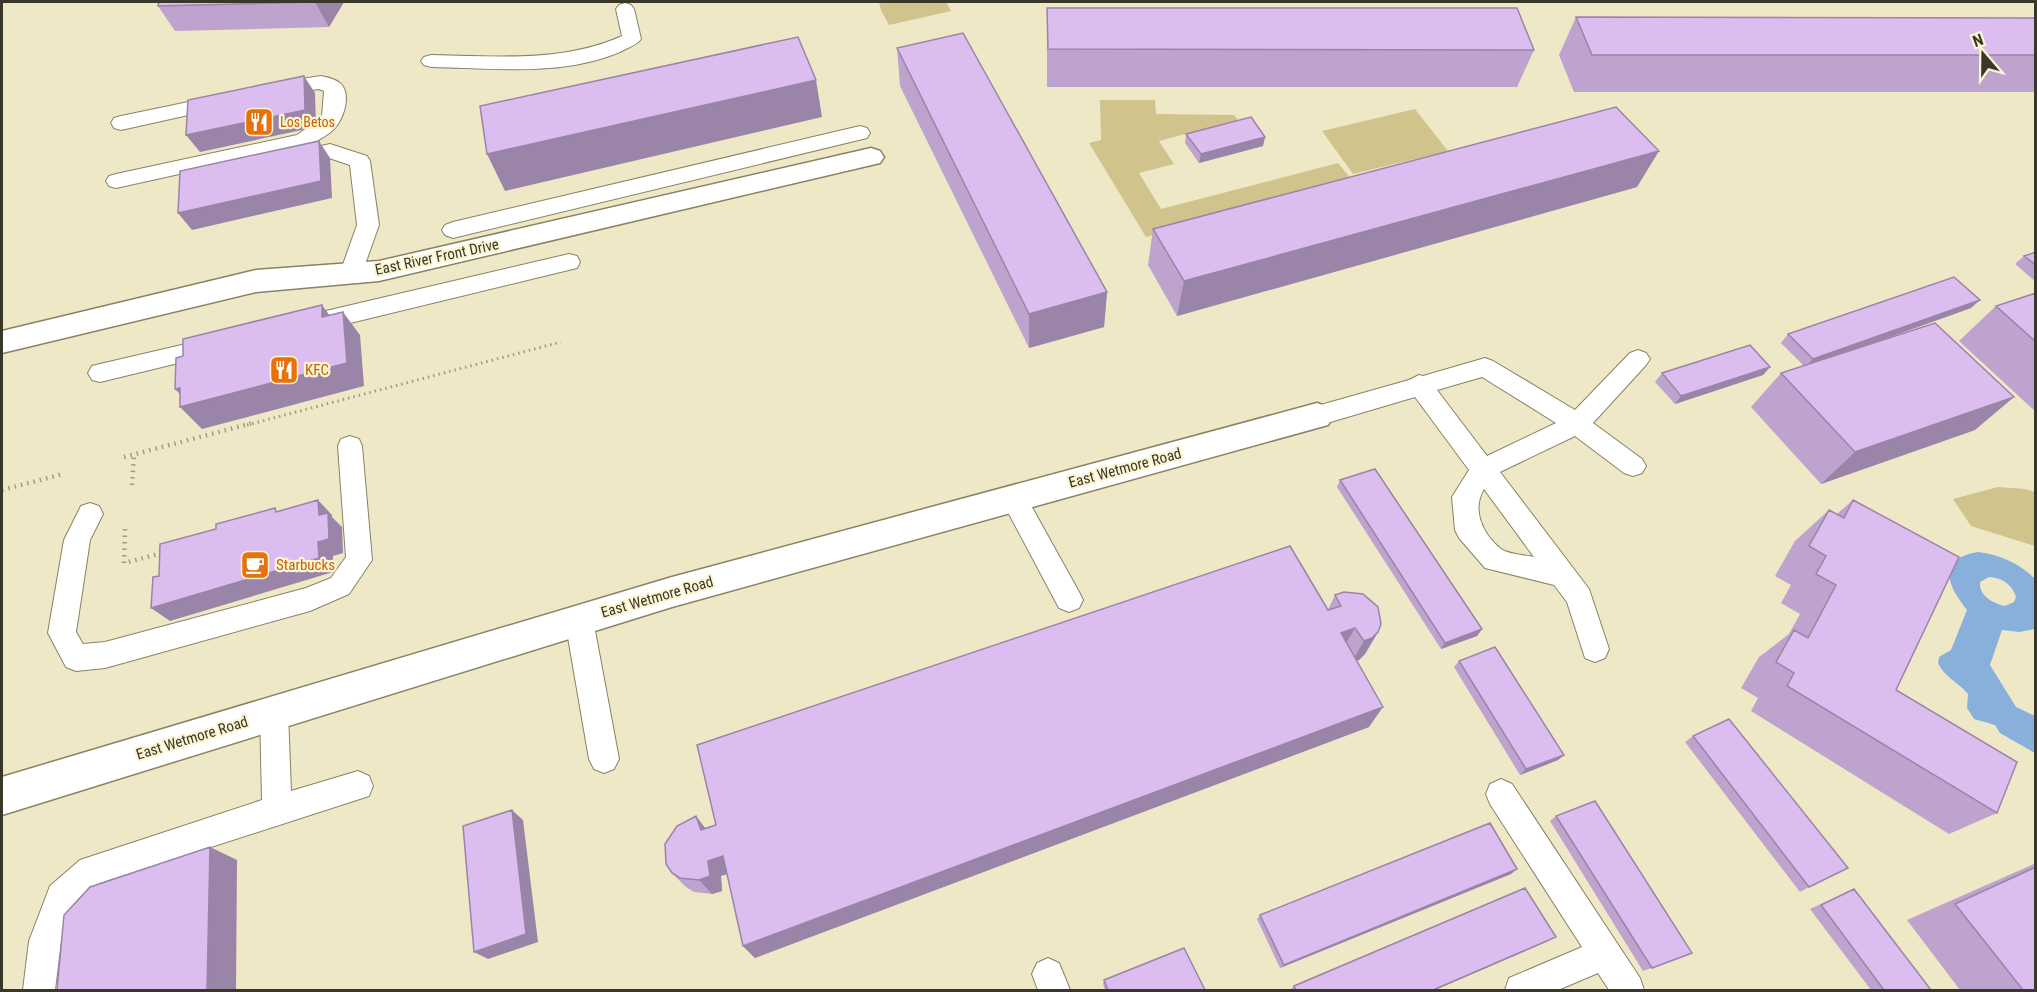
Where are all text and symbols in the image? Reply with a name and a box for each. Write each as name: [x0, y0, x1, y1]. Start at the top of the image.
north arrow: [1953, 24, 2013, 84]
text: N: [1970, 30, 1986, 51]
restaurant icon: Los Betos: [243, 106, 275, 138]
place label: Los Betos: [280, 114, 335, 130]
street label: East River Front Drive: [373, 235, 501, 279]
restaurant icon: KFC: [268, 354, 300, 386]
place label: KFC: [305, 361, 329, 379]
street label: East Wetmore Road: [1067, 444, 1183, 492]
cafe icon: Starbucks: [239, 549, 271, 581]
place label: Starbucks: [276, 556, 335, 574]
street label: East Wetmore Road: [599, 572, 715, 622]
street label: East Wetmore Road: [134, 712, 250, 764]

